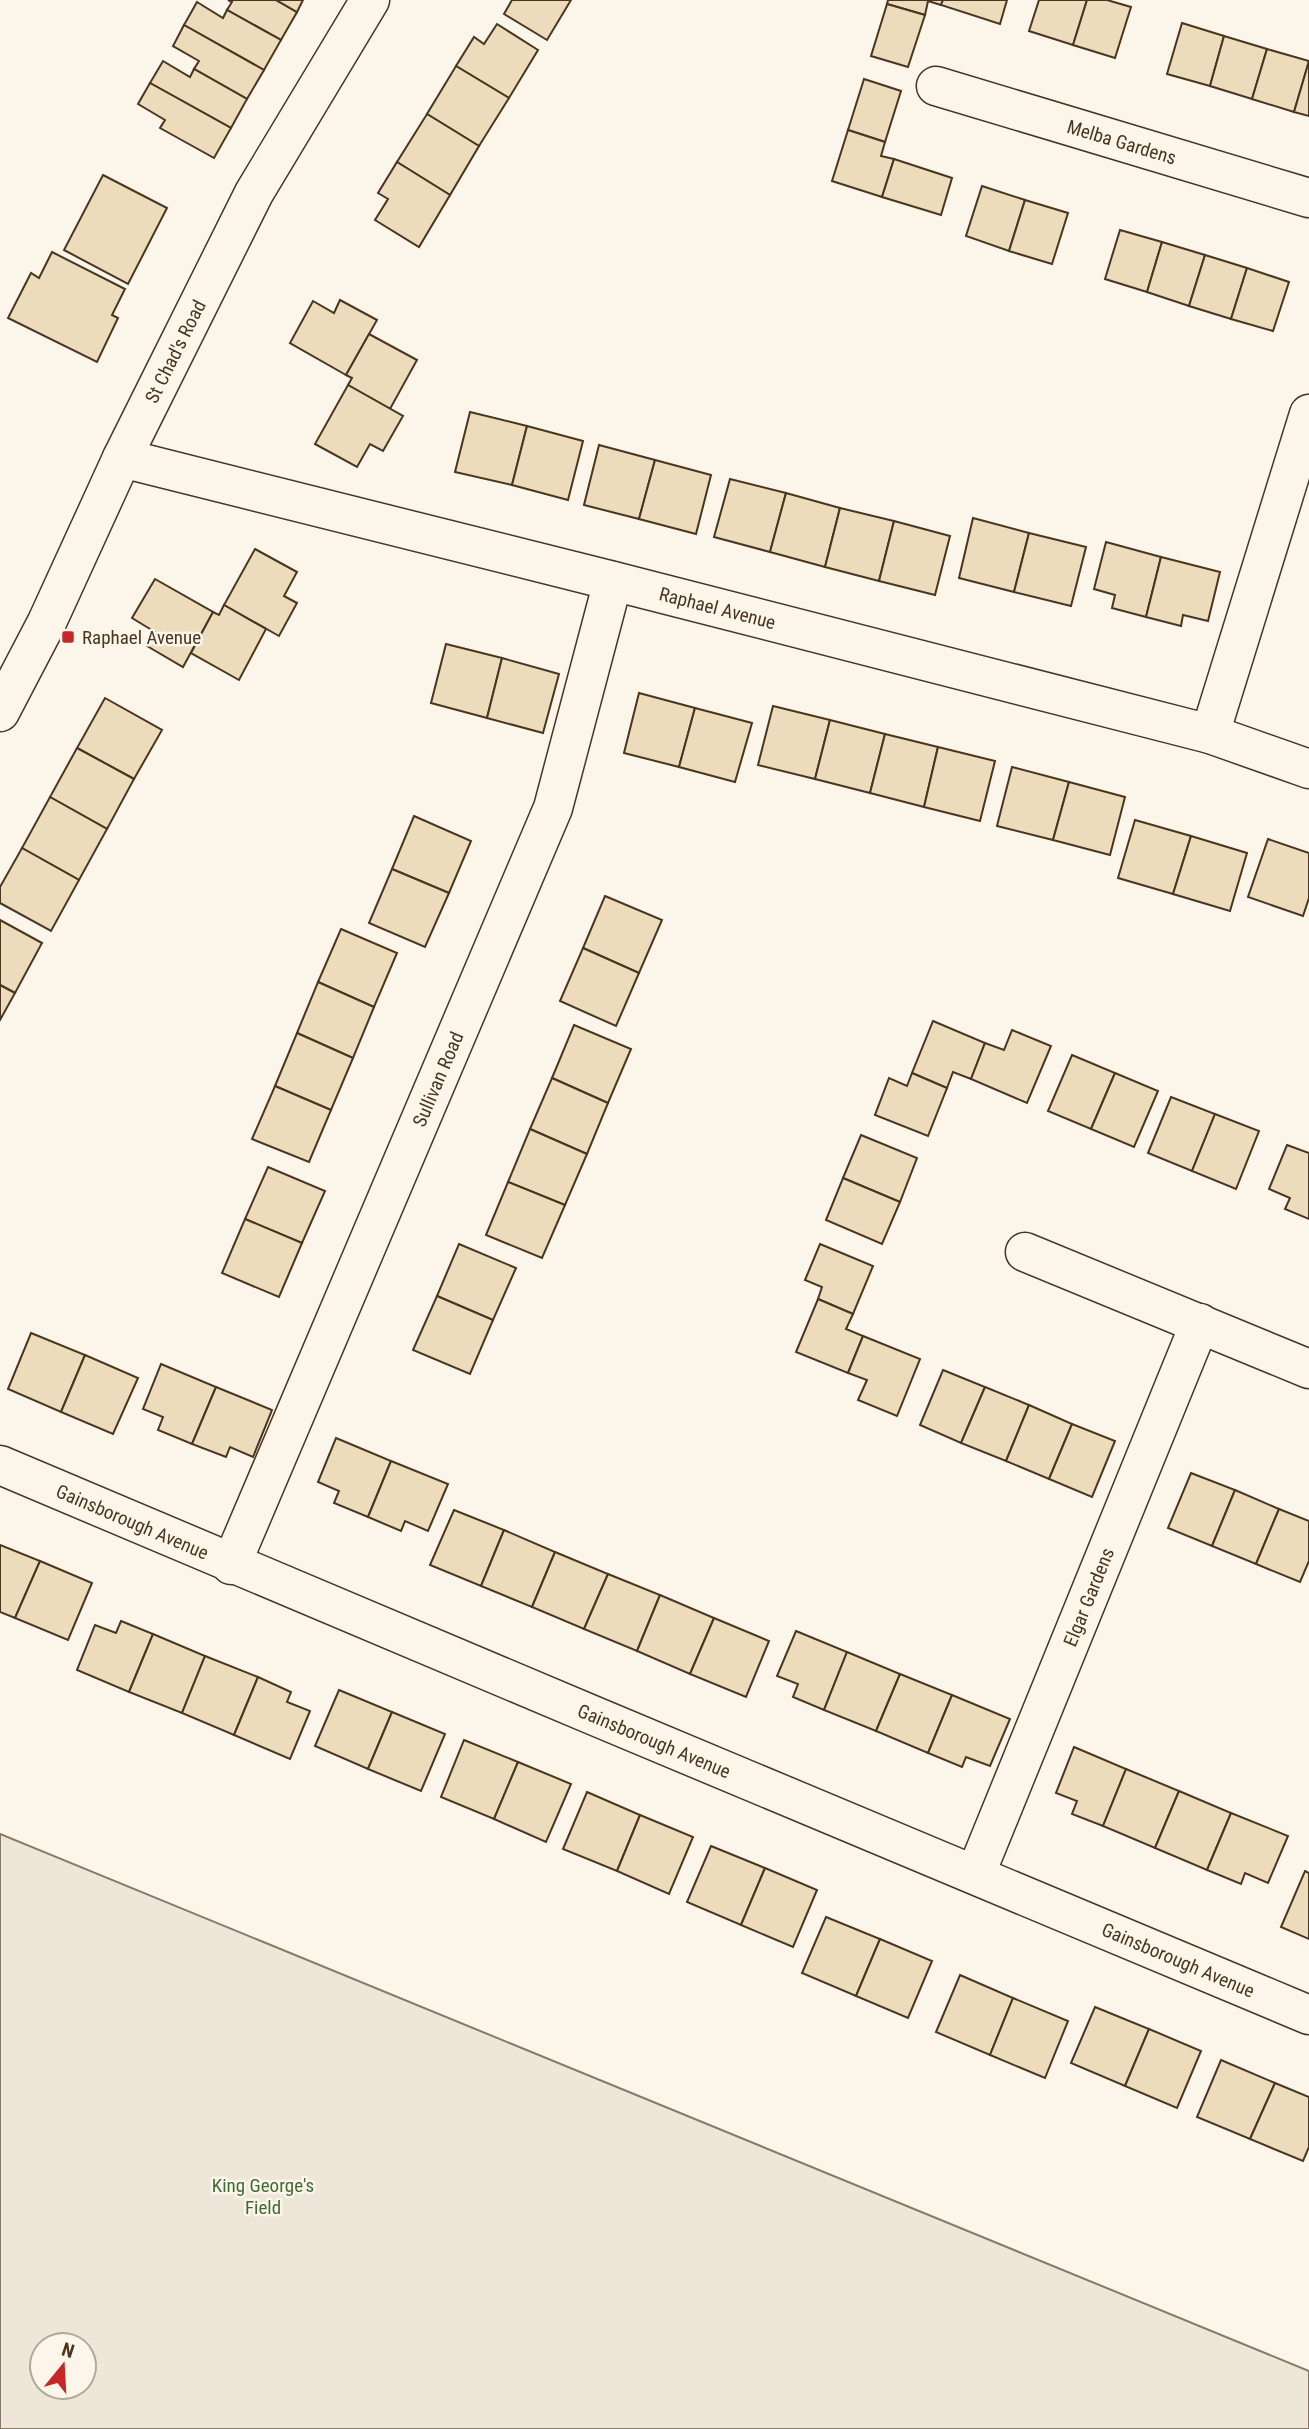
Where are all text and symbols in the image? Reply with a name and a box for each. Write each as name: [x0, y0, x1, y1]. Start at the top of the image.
street label: Melba Gardens: [1064, 115, 1179, 169]
street label: St Chad's Road: [140, 296, 211, 407]
street label: Raphael Avenue: [657, 582, 778, 634]
place label: Raphael Avenue: [82, 626, 201, 649]
marker: Raphael Avenue: [60, 629, 76, 645]
street label: Sullivan Road: [408, 1028, 468, 1130]
street label: Gainsborough Avenue: [53, 1479, 212, 1565]
street label: Elgar Gardens: [1058, 1544, 1119, 1650]
street label: Gainsborough Avenue: [574, 1699, 734, 1783]
street label: Gainsborough Avenue: [1098, 1918, 1258, 2003]
park label: King George's Field: [212, 2174, 314, 2219]
north arrow: [28, 2331, 98, 2401]
text: N: [59, 2338, 77, 2363]

